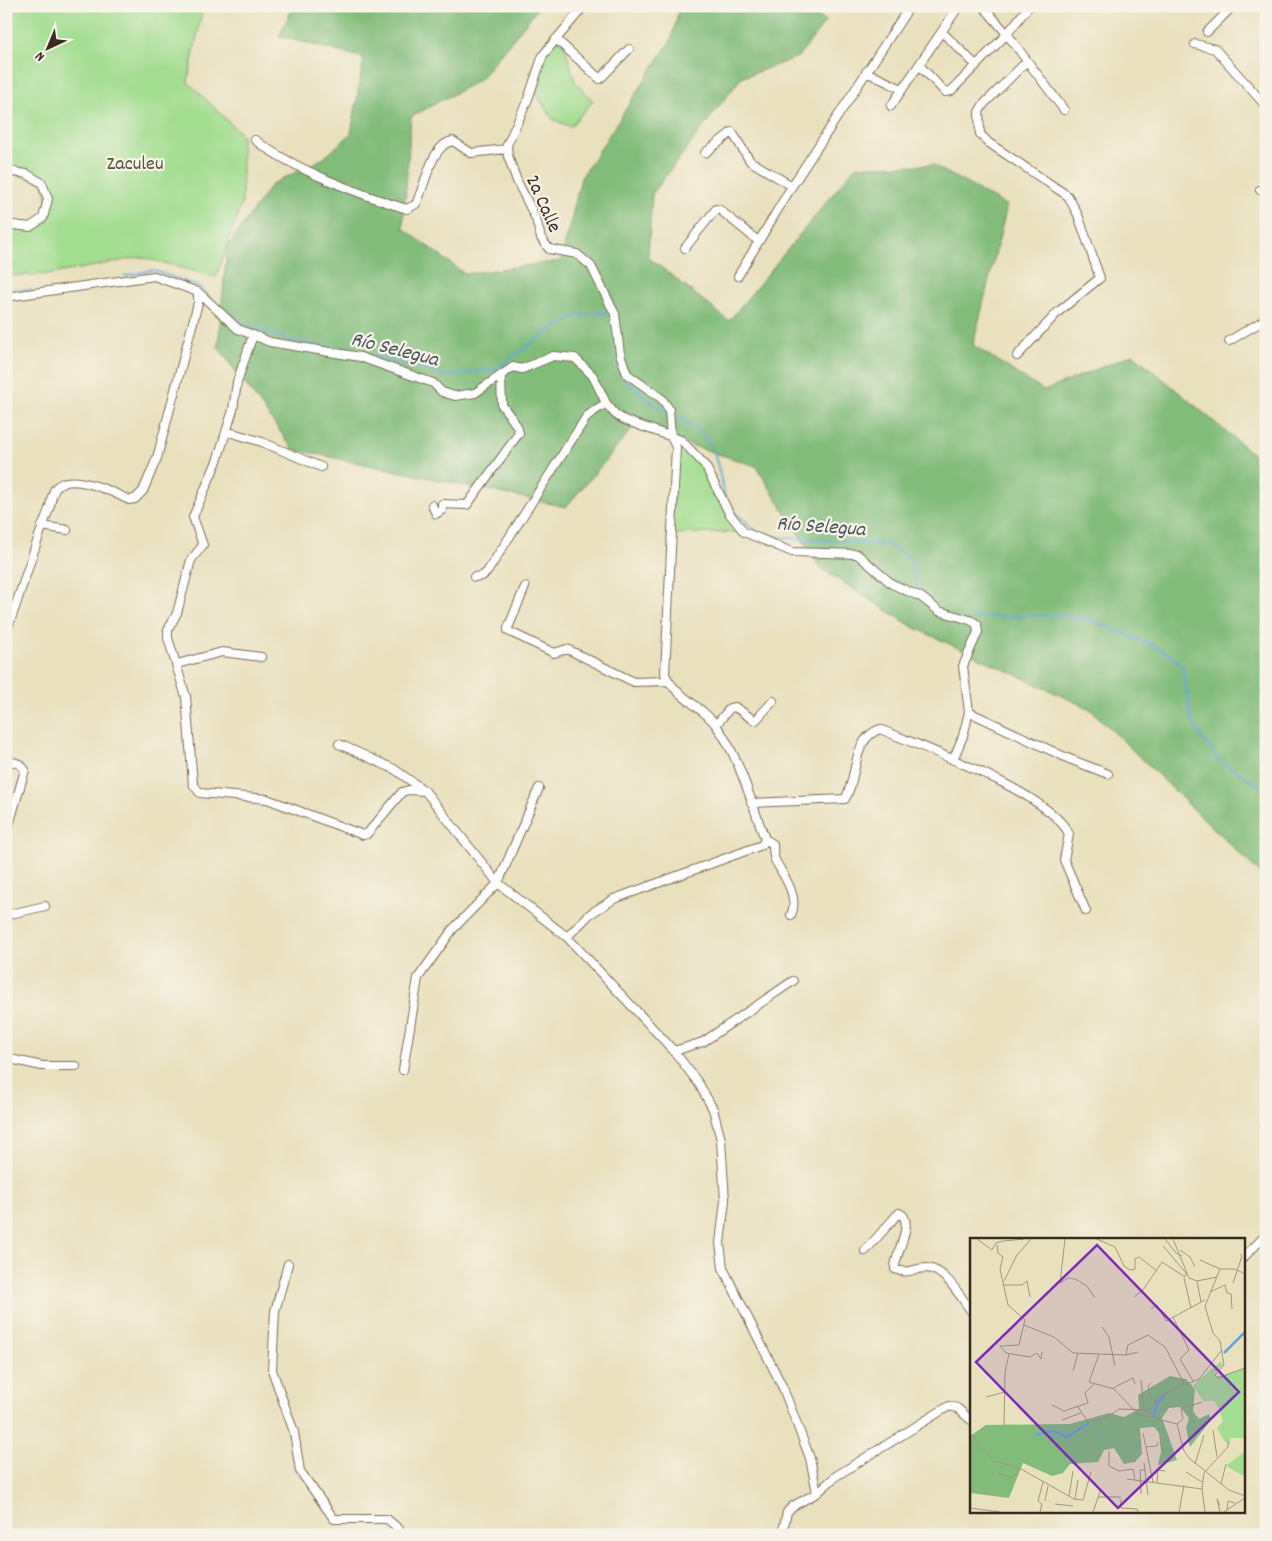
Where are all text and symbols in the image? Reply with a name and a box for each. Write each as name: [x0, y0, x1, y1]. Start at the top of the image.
north arrow: [22, 22, 72, 72]
text: N: [31, 46, 50, 66]
park label: Zaculeu: [106, 151, 164, 179]
street label: 2a Calle: [517, 171, 567, 238]
water label: Río Selegua: [347, 326, 442, 377]
water label: Río Selegua: [775, 510, 867, 546]
inset map: [970, 1238, 1244, 1514]

